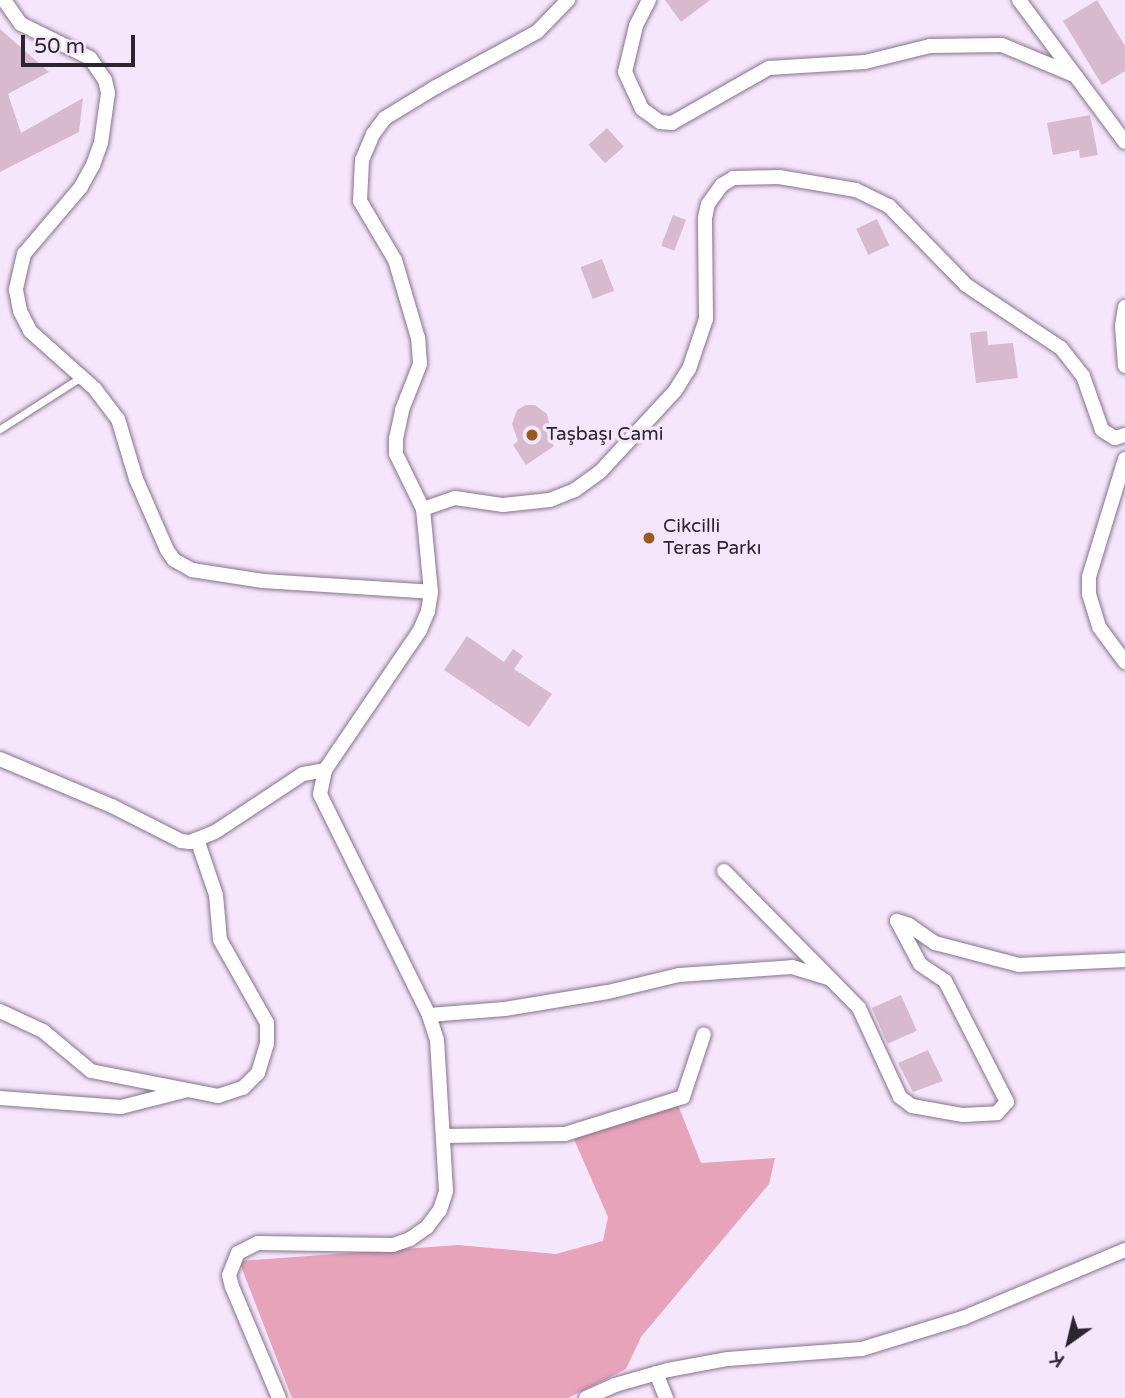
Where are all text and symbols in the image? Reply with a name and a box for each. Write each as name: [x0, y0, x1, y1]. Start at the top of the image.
scale bar: [24, 21, 138, 65]
text: 50 m: [34, 34, 85, 59]
place label: Taşbaşı Cami: [546, 424, 663, 446]
marker: Taşbaşı Cami: [524, 427, 540, 443]
place label: Cikcilli Teras Parkı: [663, 516, 761, 560]
marker: Cikcilli Teras Parkı: [641, 530, 657, 546]
north arrow: [1034, 1307, 1104, 1377]
text: K: [1046, 1347, 1069, 1372]

